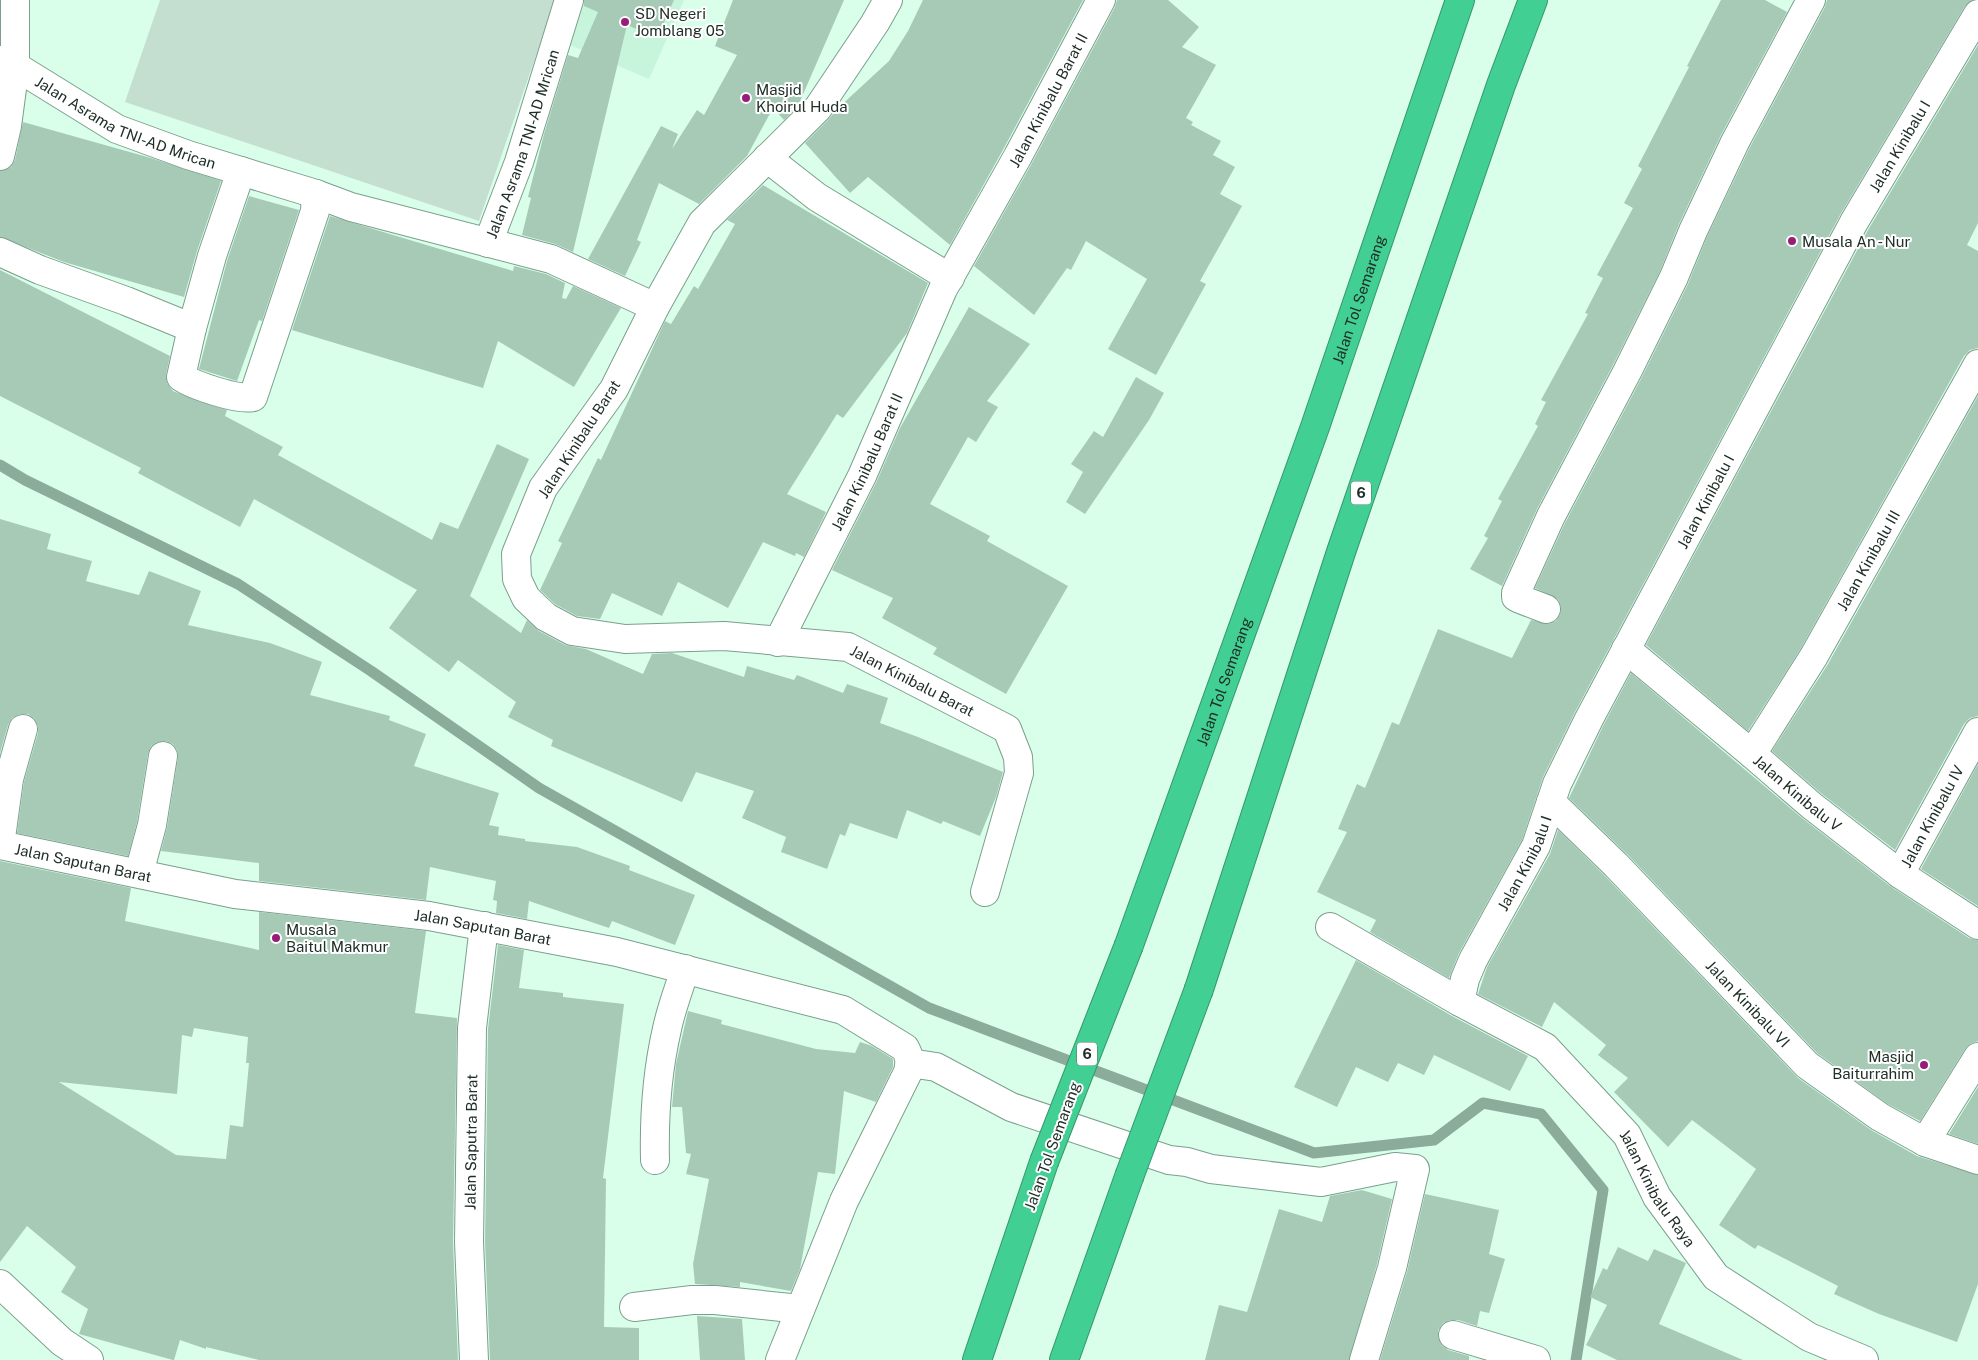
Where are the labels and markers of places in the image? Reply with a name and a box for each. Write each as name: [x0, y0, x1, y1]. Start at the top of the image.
place label: SD Negeri Jomblang 05: [635, 5, 724, 39]
marker: SD Negeri Jomblang 05: [619, 16, 631, 28]
place label: Masjid Khoirul Huda: [756, 81, 847, 115]
marker: Masjid Khoirul Huda: [740, 92, 752, 104]
place label: Musala An - Nur: [1802, 233, 1911, 250]
marker: Musala An - Nur: [1786, 235, 1798, 247]
place label: Musala Baitul Makmur: [286, 921, 389, 955]
marker: Musala Baitul Makmur: [270, 932, 282, 944]
place label: Masjid Baiturrahim: [1832, 1048, 1914, 1082]
marker: Masjid Baiturrahim: [1918, 1059, 1930, 1071]

